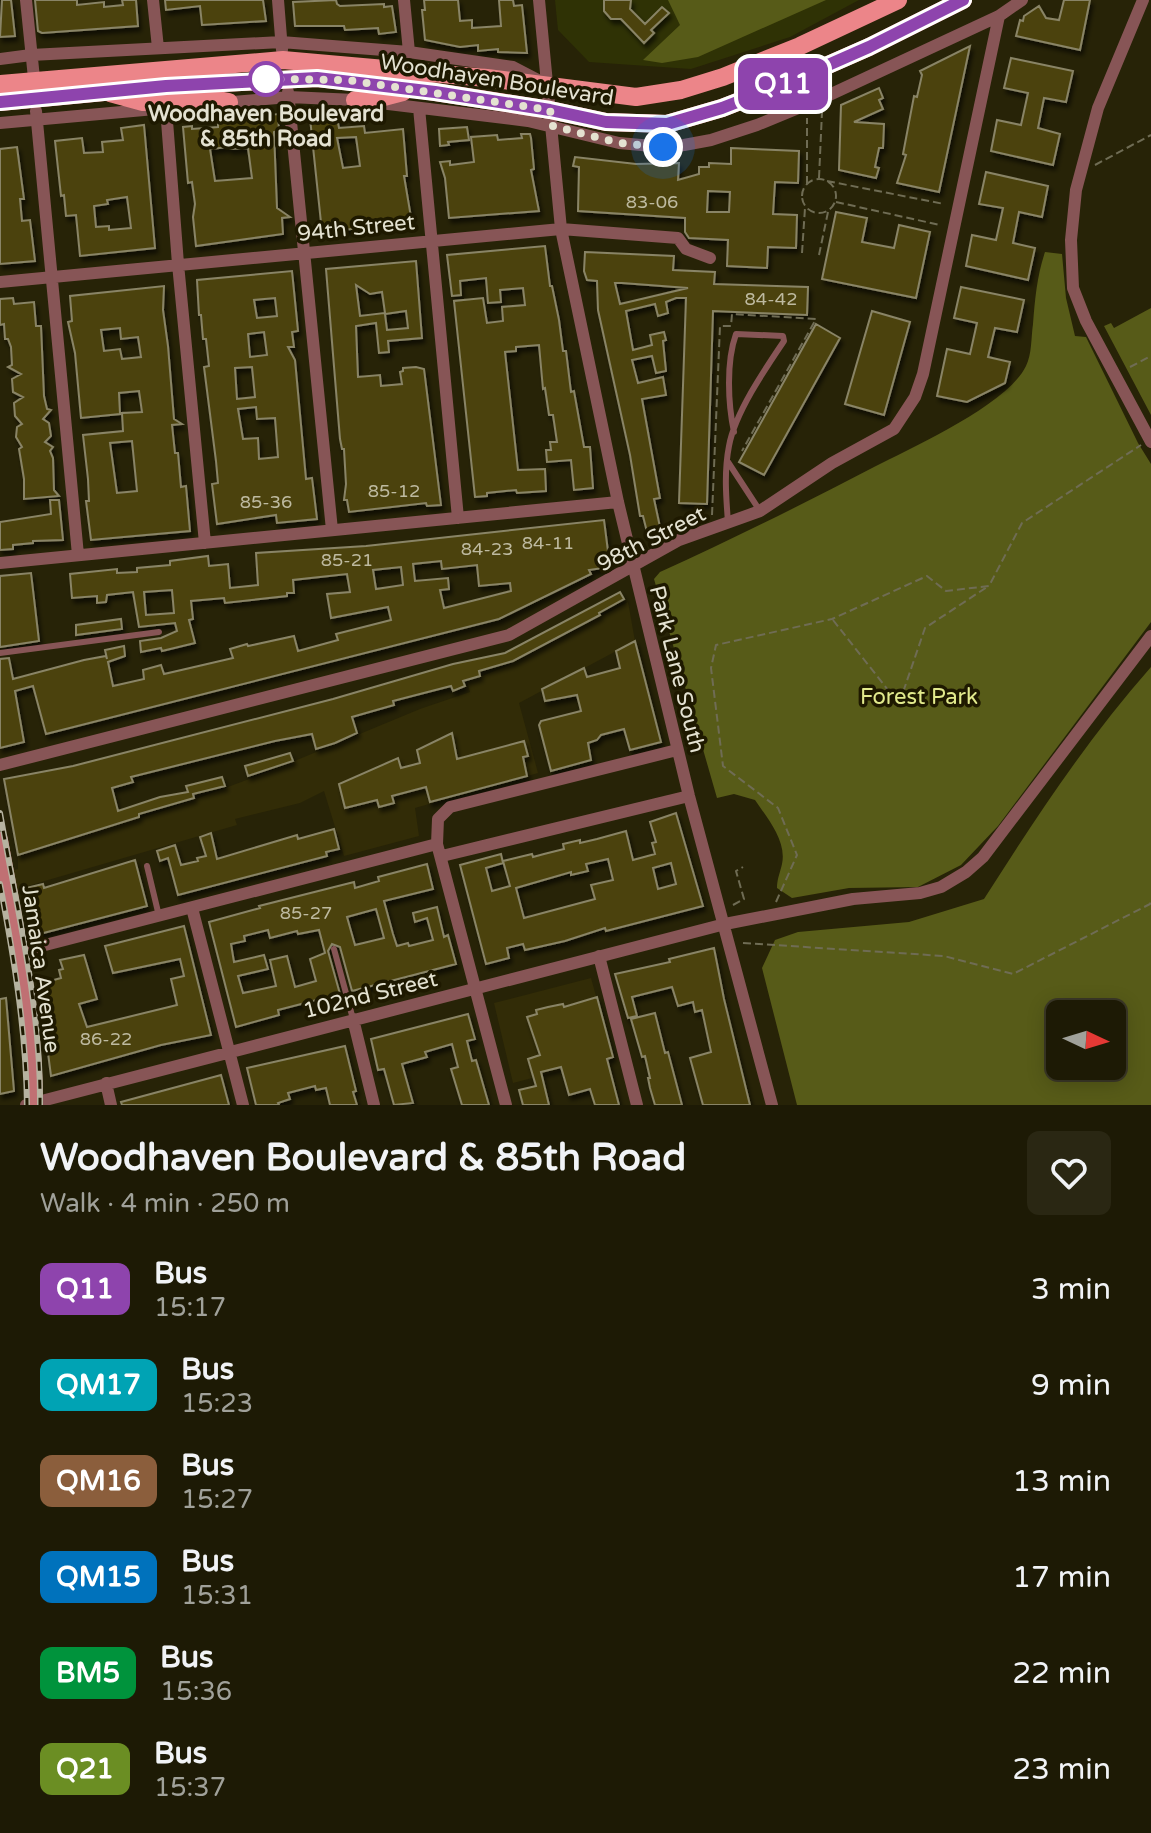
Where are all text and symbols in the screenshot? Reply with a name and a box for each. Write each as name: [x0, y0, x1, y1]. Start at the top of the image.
street label: Woodhaven Boulevard: [378, 49, 615, 111]
line badge: Q11: [737, 58, 829, 110]
marker: Woodhaven Boulevard & 85th Road: [249, 62, 283, 96]
text: Q11: [754, 67, 812, 101]
place label: Woodhaven Boulevard & 85th Road: [148, 101, 384, 152]
your location: [643, 127, 683, 167]
house number: 83-06: [626, 191, 678, 213]
street label: 94th Street: [296, 209, 416, 247]
house number: 84-42: [745, 288, 797, 310]
house number: 85-12: [368, 480, 420, 502]
house number: 85-36: [240, 491, 292, 513]
street label: 98th Street: [593, 501, 710, 577]
house number: 84-11: [522, 532, 574, 554]
house number: 84-23: [461, 538, 513, 560]
house number: 85-21: [321, 549, 373, 571]
street label: Park Lane South: [644, 583, 710, 756]
park label: Forest Park: [860, 684, 978, 710]
street label: Jamaica Avenue: [16, 884, 66, 1055]
house number: 85-27: [280, 902, 332, 924]
street label: 102nd Street: [300, 966, 440, 1024]
north arrow: [1046, 1000, 1126, 1080]
map controls: [1046, 1000, 1126, 1080]
house number: 86-22: [80, 1028, 132, 1050]
button: heart: [1027, 1131, 1111, 1215]
text: Woodhaven Boulevard & 85th Road: [40, 1135, 686, 1181]
text: Walk · 4 min · 250 m: [40, 1188, 290, 1219]
text: Bus: [154, 1255, 207, 1292]
text: 3 min: [1031, 1271, 1111, 1308]
text: Q11: [56, 1272, 114, 1306]
text: 15:17: [154, 1292, 226, 1323]
text: Bus: [181, 1351, 234, 1388]
text: 9 min: [1031, 1367, 1111, 1404]
text: QM17: [56, 1368, 141, 1402]
text: 15:23: [181, 1388, 253, 1419]
text: Bus: [181, 1447, 234, 1484]
text: 13 min: [1012, 1463, 1111, 1500]
text: QM16: [56, 1464, 141, 1498]
text: 15:27: [181, 1484, 253, 1515]
text: Bus: [181, 1543, 234, 1580]
text: 17 min: [1012, 1559, 1111, 1596]
text: QM15: [56, 1560, 141, 1594]
text: 15:31: [181, 1580, 253, 1611]
text: Bus: [160, 1639, 213, 1676]
text: 22 min: [1012, 1655, 1111, 1692]
text: BM5: [56, 1656, 120, 1690]
text: 15:36: [160, 1676, 232, 1707]
text: Bus: [154, 1735, 207, 1772]
text: 23 min: [1012, 1751, 1111, 1788]
text: Q21: [56, 1752, 114, 1786]
text: 15:37: [154, 1772, 226, 1803]

